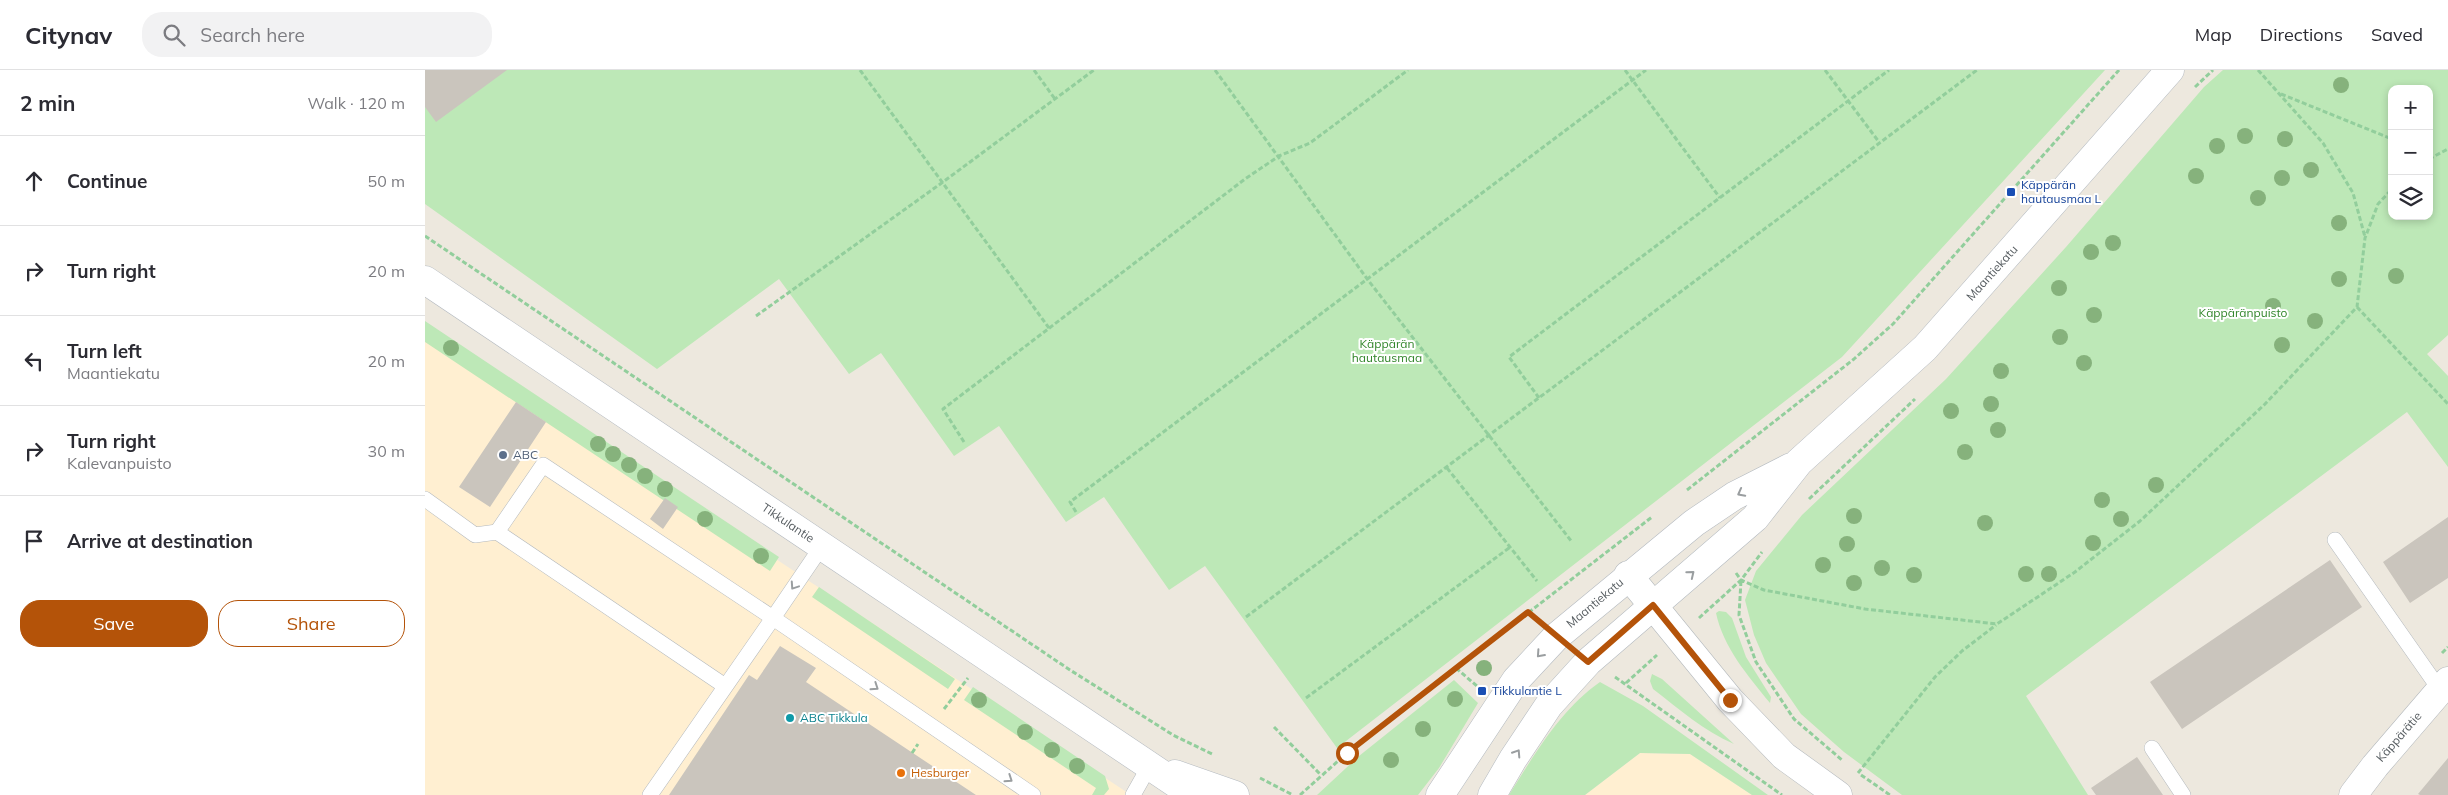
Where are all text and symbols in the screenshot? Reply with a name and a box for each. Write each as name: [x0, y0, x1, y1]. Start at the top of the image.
search box: [142, 12, 492, 57]
text: Citynav: [25, 20, 112, 50]
icon: search: [160, 21, 188, 49]
text: Search here: [200, 23, 305, 47]
text: Map: [2195, 23, 2232, 46]
text: Directions: [2260, 23, 2343, 46]
text: Saved: [2371, 23, 2423, 46]
map controls: [2388, 85, 2433, 220]
button: +: [2388, 85, 2433, 130]
text: 2 min: [20, 90, 75, 116]
text: Walk · 120 m: [307, 93, 405, 113]
button: −: [2388, 130, 2433, 175]
icon: ahead: [20, 167, 48, 195]
text: Continue: [67, 169, 147, 193]
text: 50 m: [368, 171, 405, 191]
button: layers: [2388, 175, 2433, 220]
place label: Käppärän hautausmaa L: [2021, 177, 2102, 206]
marker: Käppärän hautausmaa L: [2005, 186, 2017, 198]
street label: Maantiekatu: [1963, 242, 2021, 304]
icon: right: [20, 257, 48, 285]
text: Turn right: [67, 259, 156, 283]
text: 20 m: [368, 261, 405, 281]
park label: Käppäränpuisto: [2199, 305, 2288, 320]
park label: Käppärän hautausmaa: [1352, 336, 1422, 365]
text: Turn left: [67, 339, 142, 363]
icon: left: [20, 347, 48, 375]
text: 20 m: [368, 351, 405, 371]
text: Maantiekatu: [67, 363, 160, 383]
text: Turn right: [67, 429, 156, 453]
icon: right: [20, 437, 48, 465]
text: 30 m: [368, 441, 405, 461]
place label: ABC: [513, 447, 538, 462]
marker: ABC: [497, 449, 509, 461]
text: Kalevanpuisto: [67, 453, 172, 473]
one-way arrow: [1737, 487, 1746, 497]
street label: Tikkulantie: [759, 500, 817, 546]
icon: arrive: [20, 527, 48, 555]
text: Arrive at destination: [67, 529, 253, 553]
one-way arrow: [1685, 571, 1694, 580]
street label: Maantiekatu: [1563, 574, 1626, 631]
one-way arrow: [791, 580, 801, 589]
button: Save: [20, 600, 208, 647]
button: Share: [218, 600, 405, 647]
one-way arrow: [1537, 648, 1546, 657]
one-way arrow: [869, 681, 878, 690]
place label: Tikkulantie L: [1492, 683, 1562, 698]
marker: Tikkulantie L: [1476, 685, 1488, 697]
route end: [1719, 689, 1742, 712]
street label: Käppärätie: [2373, 709, 2424, 765]
place label: ABC Tikkula: [800, 710, 868, 725]
marker: ABC Tikkula: [784, 712, 796, 724]
route start: [1336, 742, 1359, 765]
one-way arrow: [1510, 749, 1520, 758]
place label: Hesburger: [911, 765, 970, 780]
marker: Hesburger: [895, 767, 907, 779]
one-way arrow: [1003, 773, 1013, 782]

